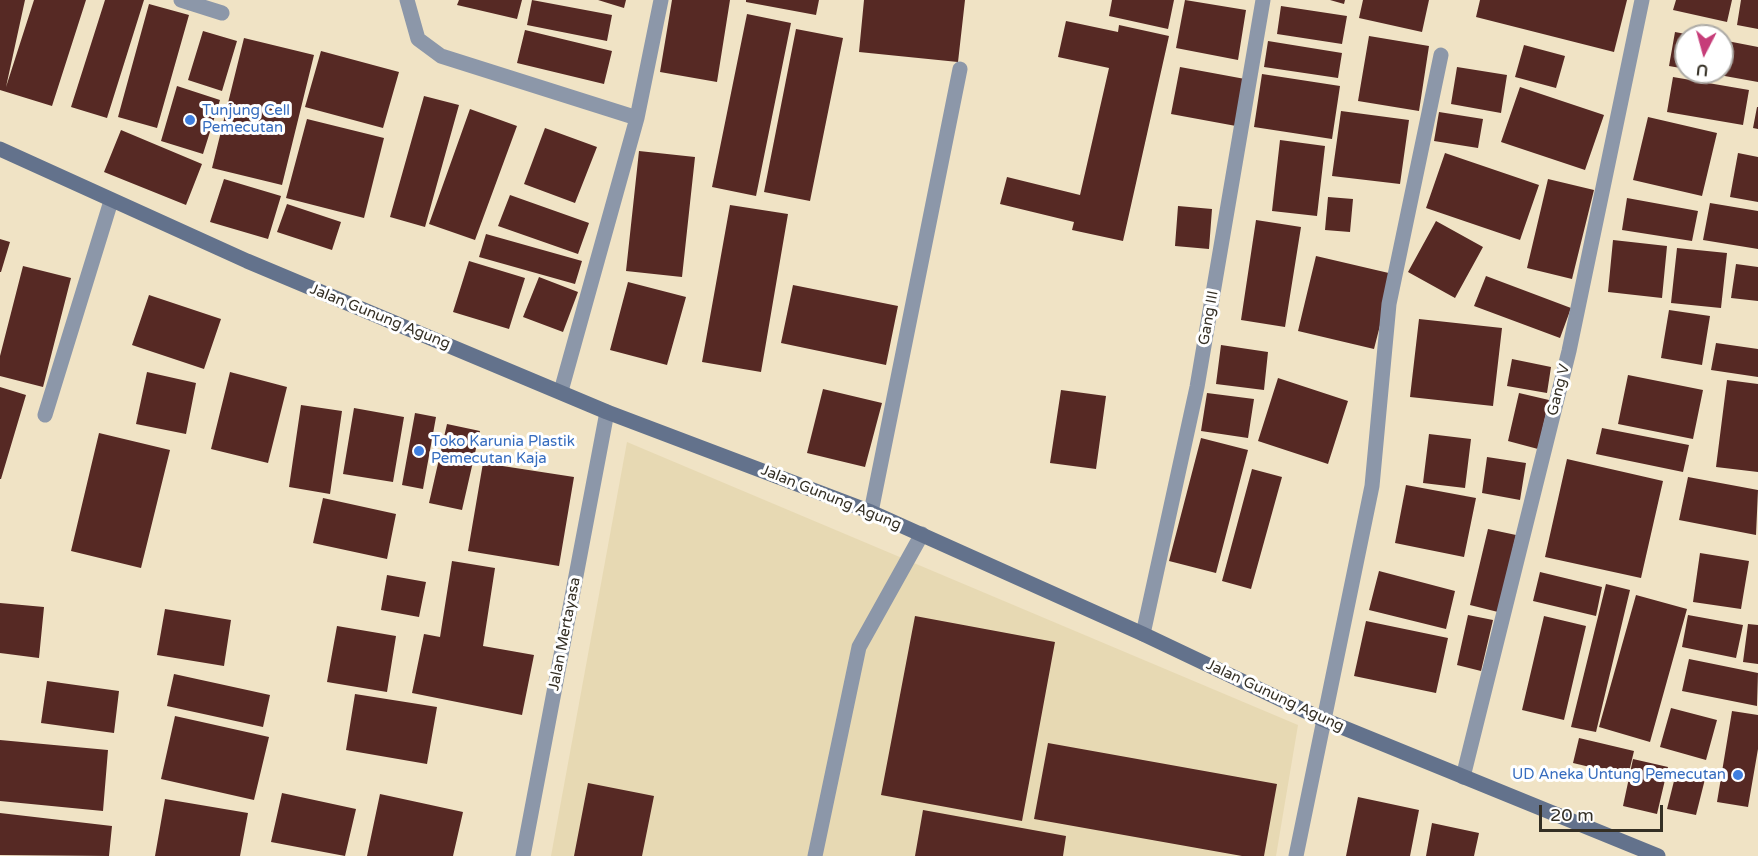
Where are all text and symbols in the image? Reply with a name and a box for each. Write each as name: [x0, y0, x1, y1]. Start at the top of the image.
north arrow: [1674, 24, 1734, 84]
text: U: [1695, 59, 1709, 80]
place label: Tunjung Cell Pemecutan: [202, 102, 290, 137]
marker: Tunjung Cell Pemecutan: [183, 113, 197, 127]
street label: Jalan Gunung Agung: [307, 281, 453, 353]
street label: Gang III: [1195, 289, 1223, 347]
street label: Gang V: [1544, 362, 1574, 418]
place label: Toko Karunia Plastik Pemecutan Kaja: [431, 433, 575, 468]
marker: Toko Karunia Plastik Pemecutan Kaja: [412, 444, 426, 458]
street label: Jalan Gunung Agung: [758, 462, 904, 534]
street label: Jalan Mertayasa: [545, 576, 585, 692]
street label: Jalan Gunung Agung: [1203, 656, 1347, 736]
place label: UD Aneka Untung Pemecutan: [1512, 766, 1726, 784]
marker: UD Aneka Untung Pemecutan: [1731, 768, 1745, 782]
scale bar: [1542, 793, 1666, 831]
text: 20 m: [1550, 804, 1594, 826]

